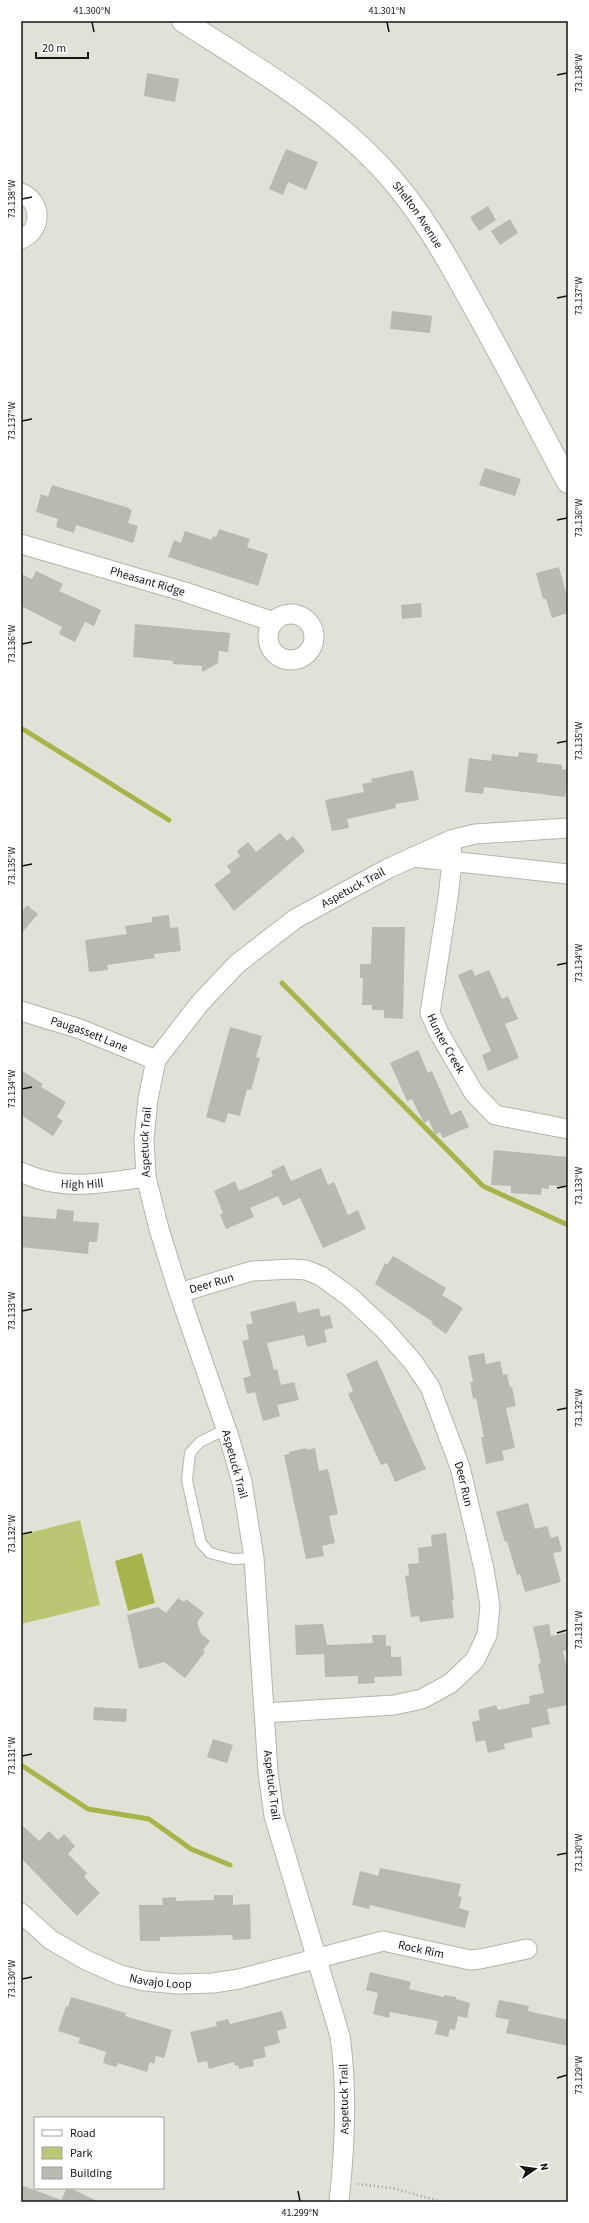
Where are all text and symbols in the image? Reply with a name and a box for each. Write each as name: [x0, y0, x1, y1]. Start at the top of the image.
text: 41.300°N: [73, 4, 111, 18]
text: 41.301°N: [368, 4, 406, 18]
scale bar: [36, 34, 88, 60]
text: 20 m: [42, 40, 66, 57]
text: 73.138°W: [572, 54, 586, 92]
street label: Shelton Avenue: [388, 178, 447, 252]
text: 73.138°W: [5, 180, 19, 218]
text: 73.137°W: [572, 277, 586, 315]
text: 73.137°W: [5, 402, 19, 440]
text: 73.136°W: [572, 499, 586, 537]
street label: Pheasant Ridge: [108, 562, 187, 601]
text: 73.136°W: [5, 625, 19, 663]
text: 73.135°W: [572, 722, 586, 760]
text: 73.135°W: [5, 847, 19, 885]
street label: Aspetuck Trail: [318, 864, 388, 912]
text: 73.134°W: [572, 944, 586, 982]
street label: Hunter Creek: [422, 1011, 469, 1077]
street label: Paugassett Lane: [48, 1012, 130, 1057]
text: 73.134°W: [5, 1070, 19, 1108]
street label: Aspetuck Trail: [136, 1106, 156, 1178]
text: 73.133°W: [572, 1167, 586, 1205]
street label: High Hill: [60, 1175, 104, 1193]
street label: Deer Run: [187, 1269, 236, 1298]
text: 73.133°W: [5, 1292, 19, 1330]
text: 73.132°W: [572, 1389, 586, 1427]
street label: Aspetuck Trail: [217, 1428, 252, 1500]
street label: Deer Run: [450, 1459, 477, 1508]
text: 73.132°W: [5, 1515, 19, 1553]
text: 73.131°W: [572, 1611, 586, 1649]
text: 73.131°W: [5, 1737, 19, 1775]
street label: Aspetuck Trail: [259, 1749, 284, 1821]
text: 73.130°W: [572, 1834, 586, 1872]
street label: Rock Rim: [396, 1937, 446, 1963]
text: 73.130°W: [5, 1960, 19, 1998]
street label: Navajo Loop: [128, 1970, 192, 1993]
text: 73.129°W: [572, 2056, 586, 2094]
street label: Aspetuck Trail: [335, 2064, 354, 2134]
legend: [34, 2117, 164, 2189]
text: Road: [70, 2125, 96, 2142]
text: Park: [70, 2145, 92, 2162]
north arrow: [515, 2149, 555, 2189]
text: N: [536, 2162, 552, 2172]
text: Building: [70, 2165, 112, 2182]
text: 41.299°N: [281, 2206, 319, 2220]

